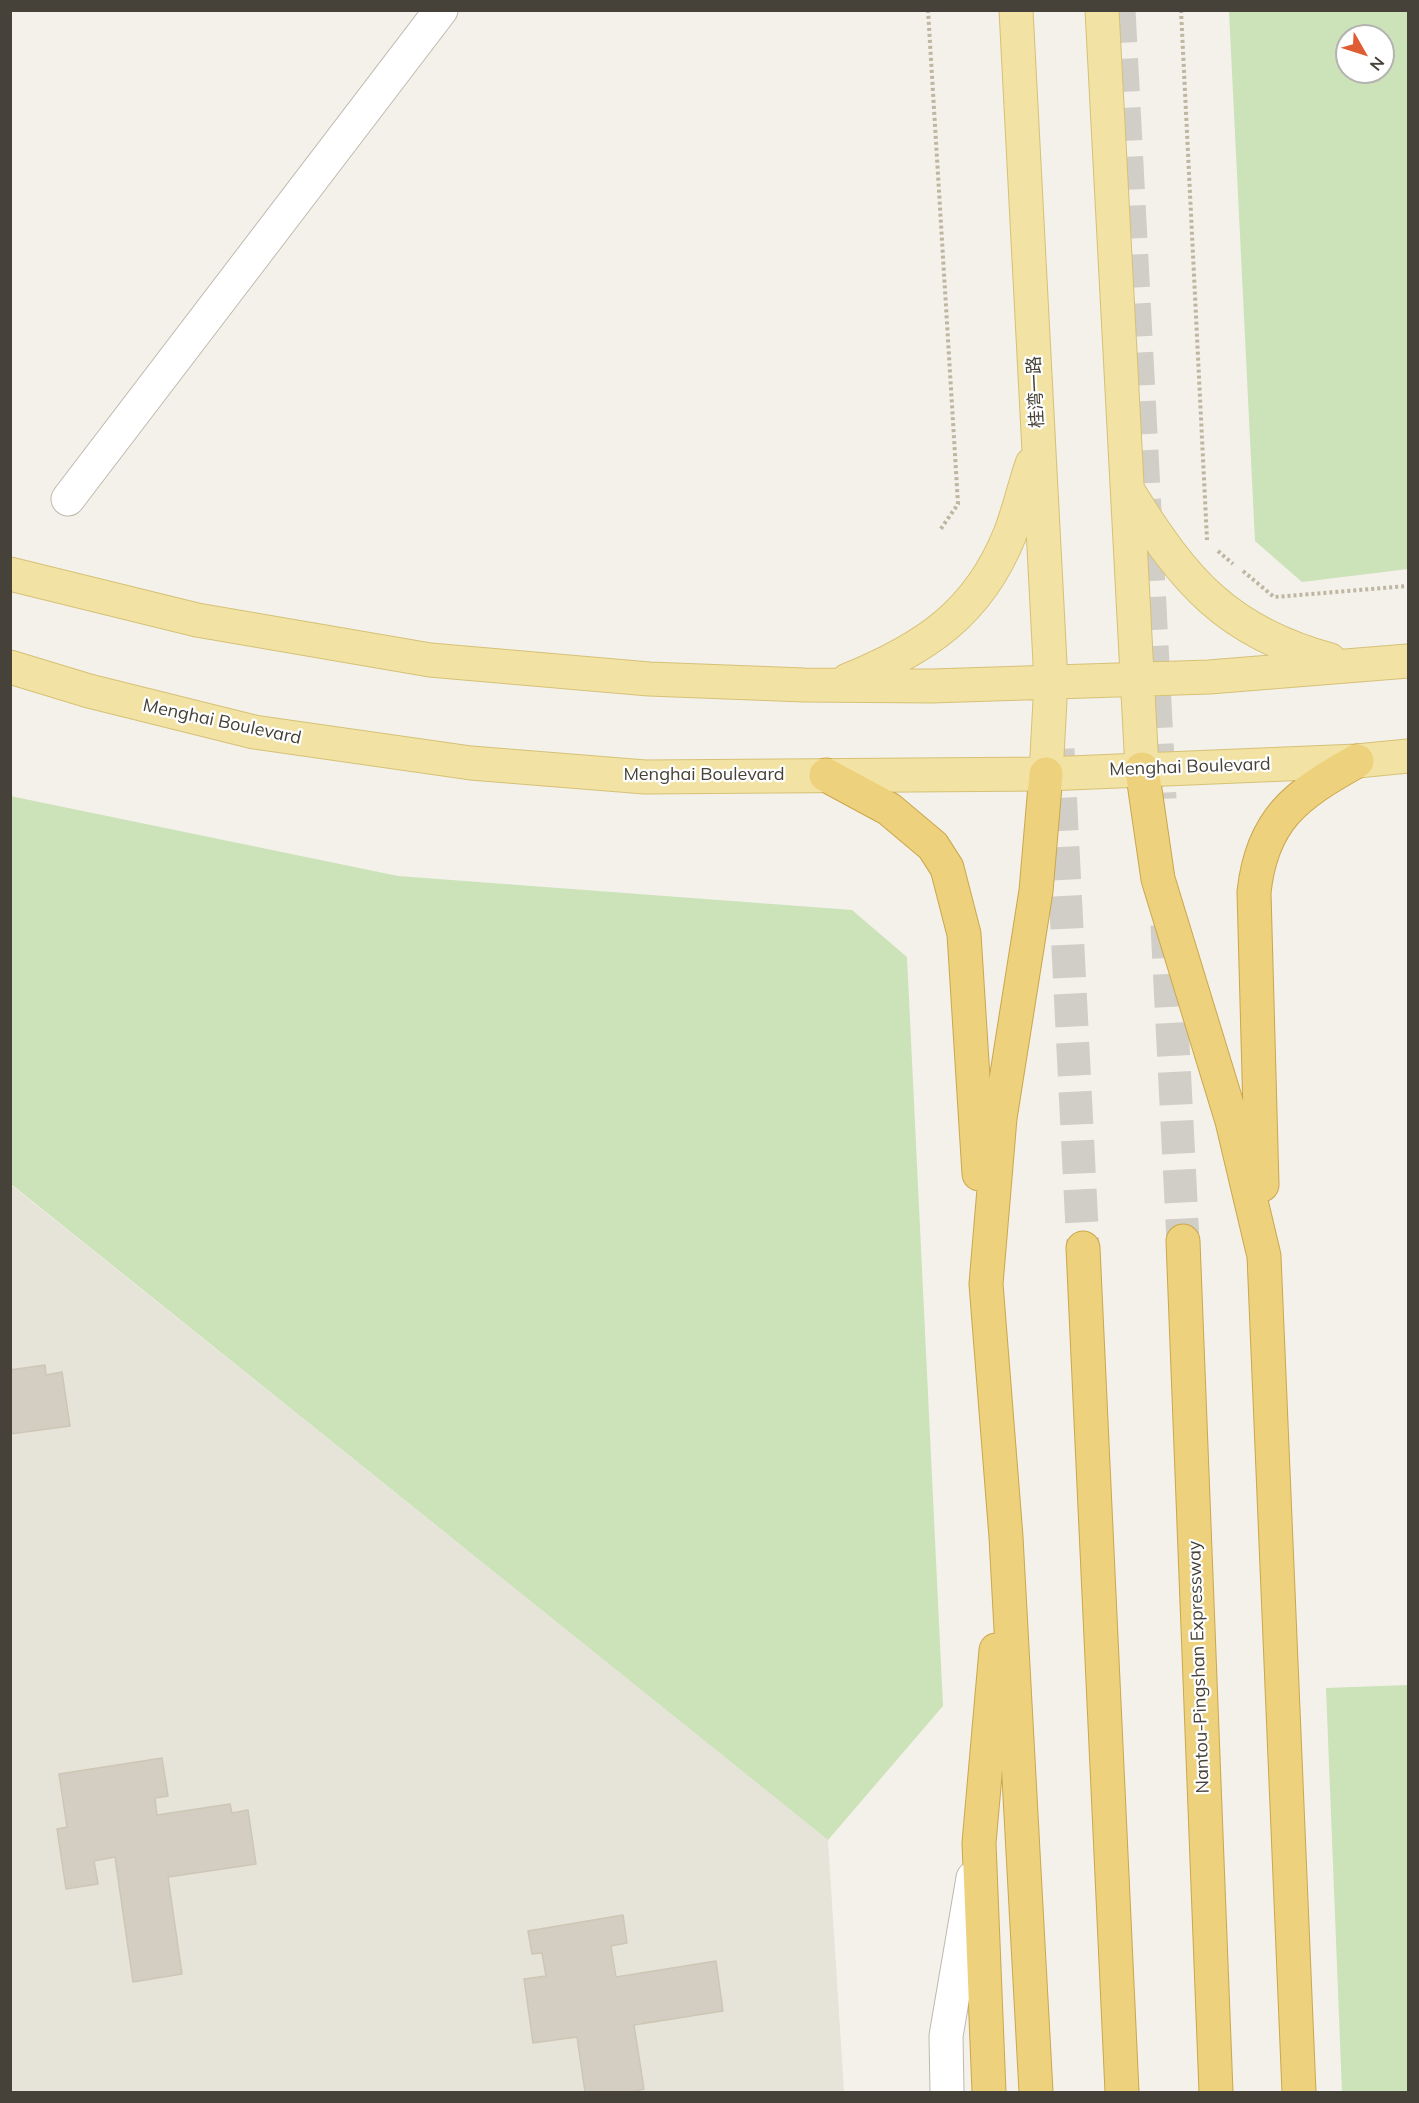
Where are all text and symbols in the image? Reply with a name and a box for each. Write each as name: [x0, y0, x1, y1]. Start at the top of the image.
north arrow: [1335, 24, 1395, 84]
text: N: [1366, 53, 1389, 75]
street label: 桂湾一路: [1023, 355, 1049, 429]
street label: Menghai Boulevard: [141, 695, 303, 749]
street label: Menghai Boulevard: [1109, 753, 1271, 781]
street label: Menghai Boulevard: [623, 764, 785, 786]
street label: Nantou-Pingshan Expressway: [1184, 1540, 1214, 1794]

